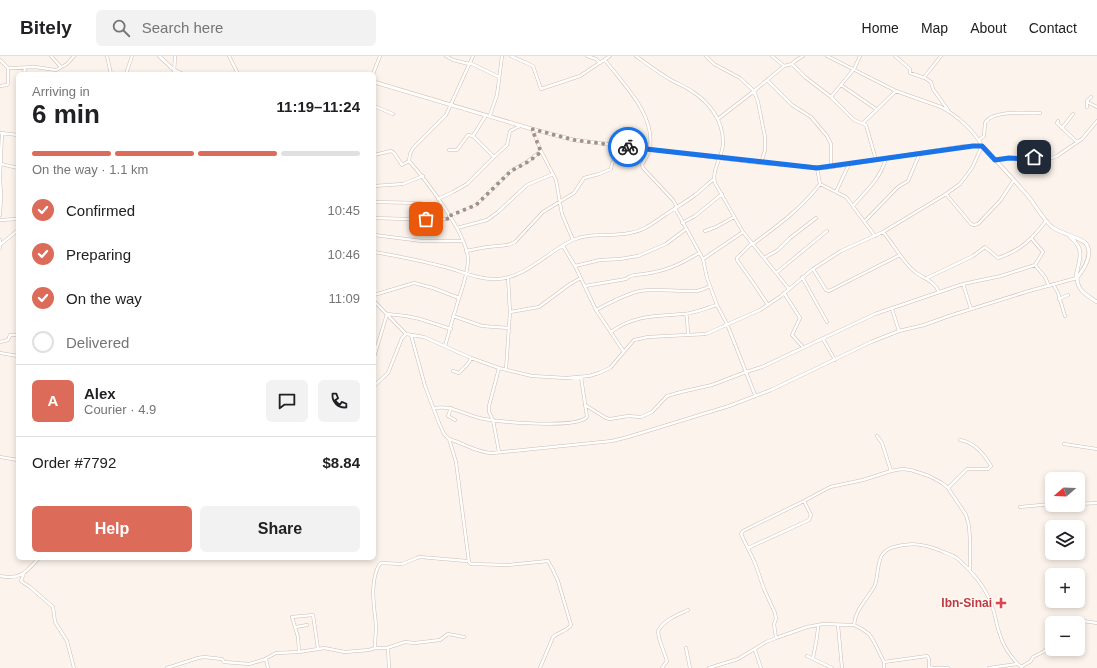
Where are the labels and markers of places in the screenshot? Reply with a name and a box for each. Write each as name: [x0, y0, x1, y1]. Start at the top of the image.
pin: [1017, 140, 1051, 174]
pin: [409, 202, 443, 236]
place label: Ibn-Sinai: [941, 596, 992, 610]
marker: Ibn-Sinai: [995, 597, 1007, 609]

